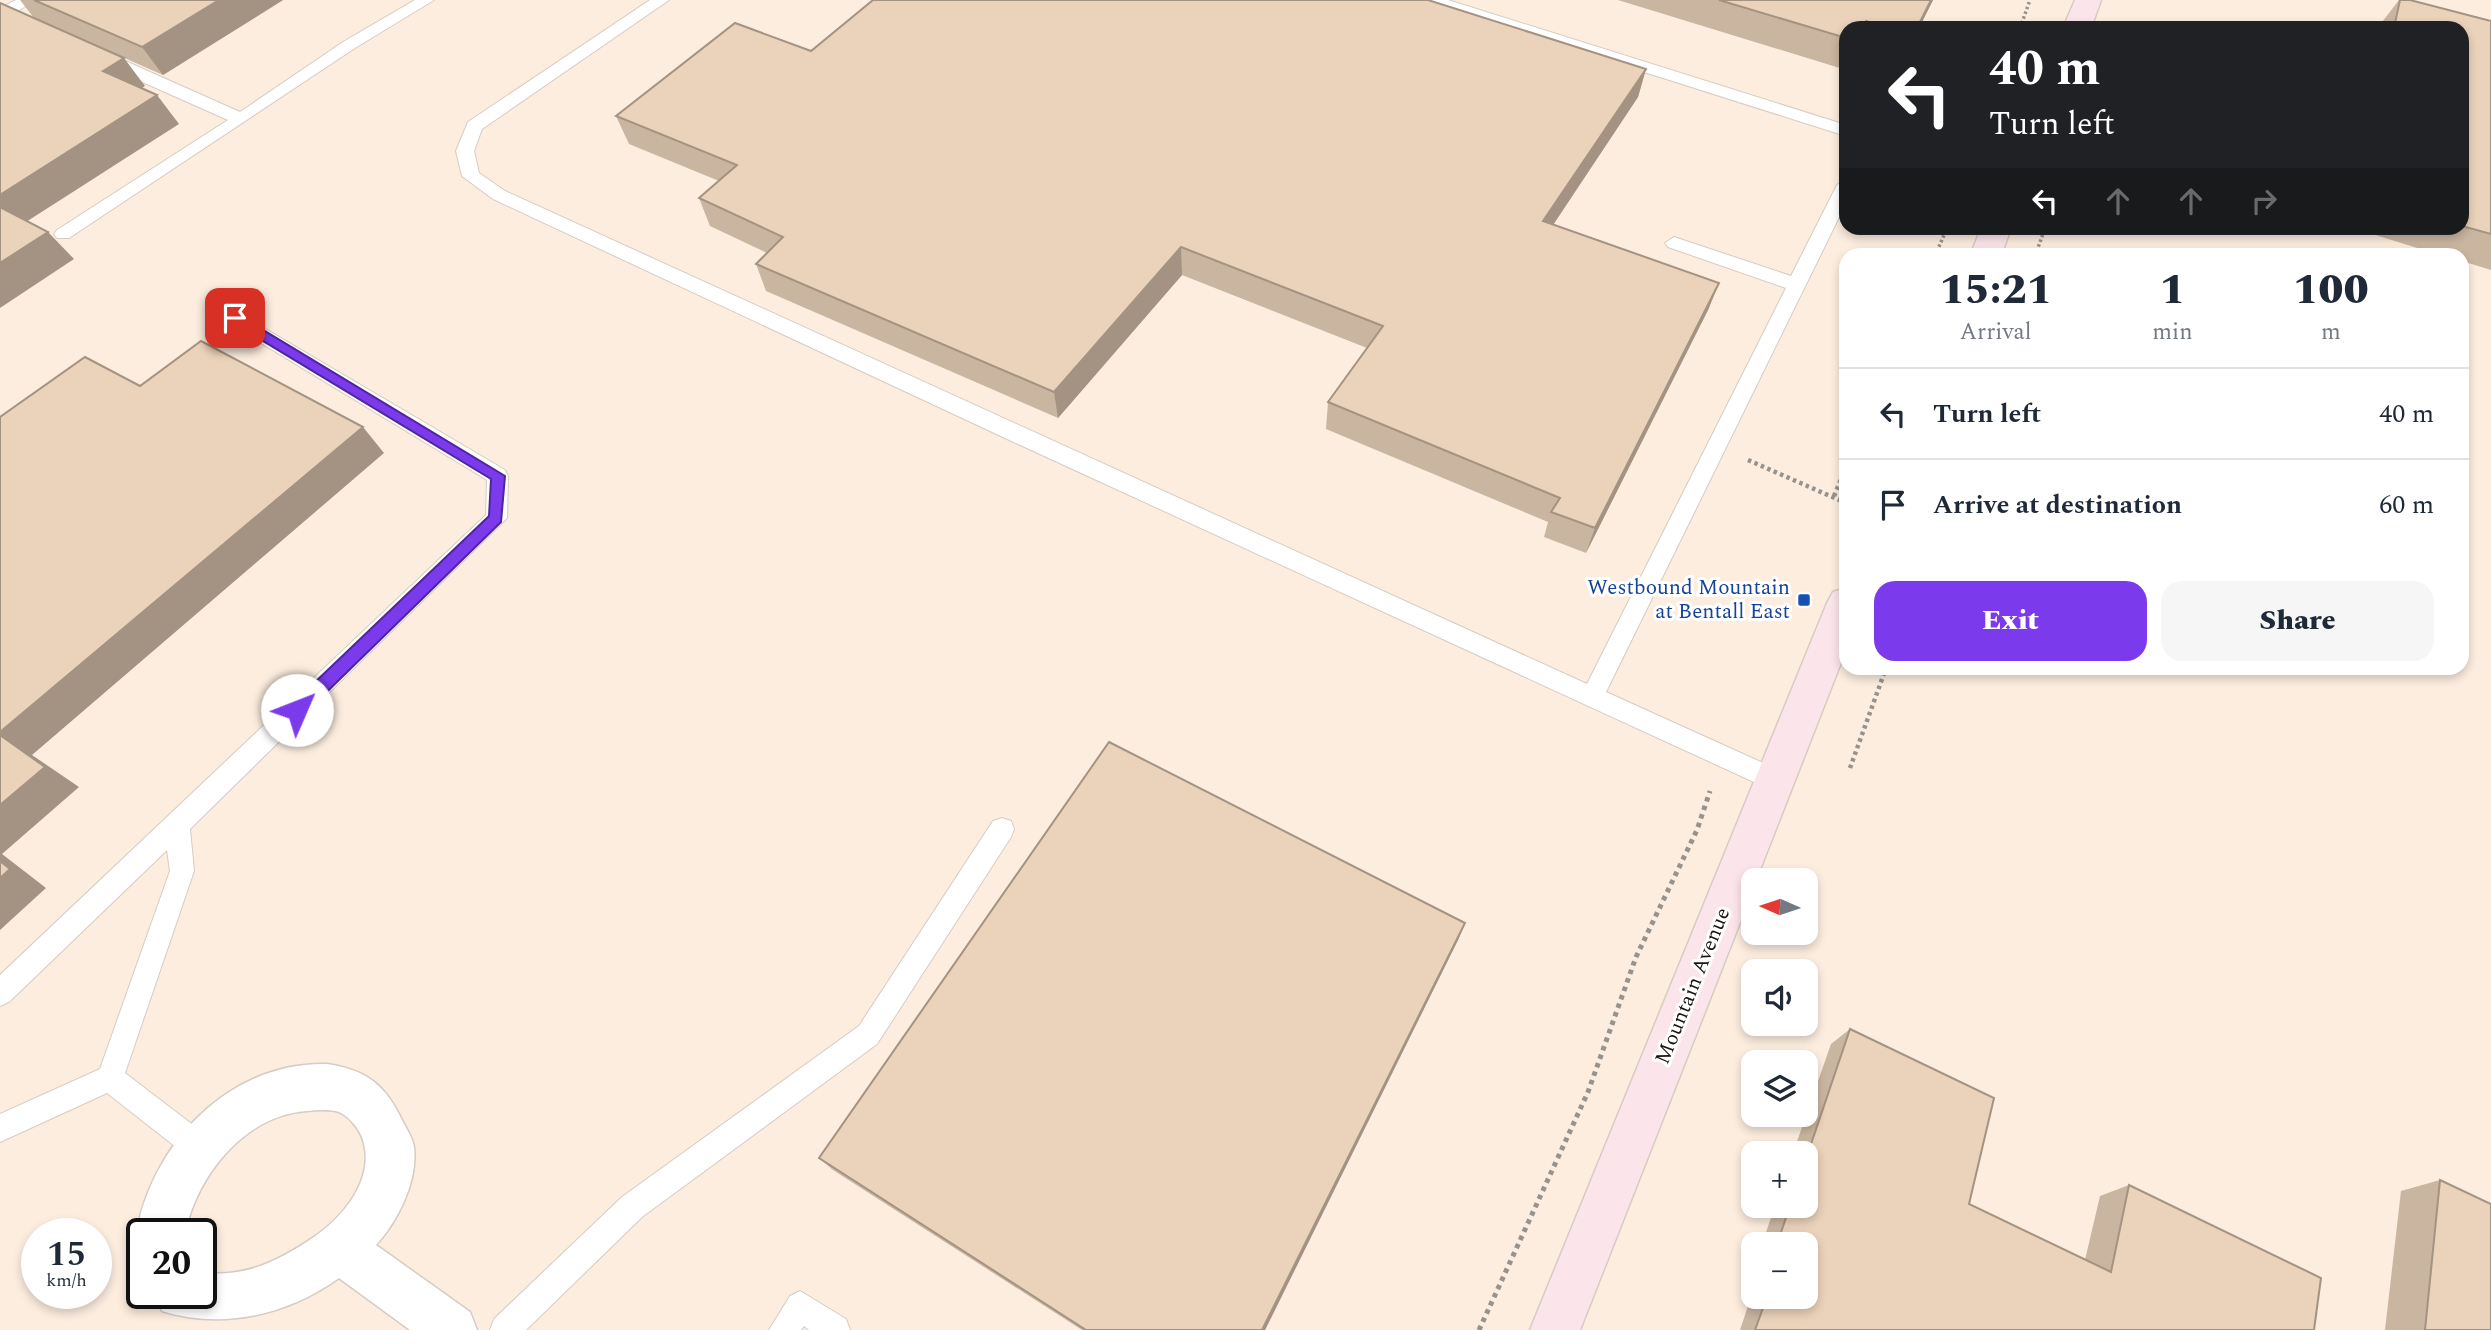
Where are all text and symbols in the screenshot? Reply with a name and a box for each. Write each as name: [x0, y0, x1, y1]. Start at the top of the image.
text: 40 m: [1989, 32, 2100, 107]
icon: left: [1874, 49, 1965, 140]
text: Turn left: [1989, 100, 2115, 149]
icon: left: [2026, 182, 2064, 220]
icon: ahead: [2099, 182, 2137, 220]
icon: ahead: [2172, 182, 2210, 220]
icon: right: [2245, 182, 2283, 220]
text: 15:21: [1939, 259, 2052, 322]
text: 1: [2160, 259, 2185, 322]
text: 100: [2293, 259, 2369, 322]
pin: [205, 288, 265, 348]
icon: arrive: [216, 299, 254, 337]
text: Arrival: [1960, 315, 2032, 350]
text: min: [2152, 315, 2193, 350]
text: m: [2321, 315, 2341, 350]
text: Turn left: [1933, 394, 2041, 434]
text: 40 m: [2379, 394, 2434, 434]
icon: left: [1874, 395, 1912, 433]
text: Arrive at destination: [1933, 485, 2182, 525]
text: 60 m: [2379, 485, 2434, 525]
icon: arrive: [1874, 486, 1912, 524]
place label: Westbound Mountain at Bentall East: [1587, 572, 1790, 628]
button: Exit: [1874, 581, 2147, 661]
button: Share: [2161, 581, 2434, 661]
marker: Westbound Mountain at Bentall East: [1796, 592, 1812, 608]
position arrow: [260, 673, 334, 747]
north arrow: [1741, 868, 1818, 945]
map controls: [1741, 868, 1818, 1309]
street label: Mountain Avenue: [1647, 903, 1739, 1069]
button: sound: [1741, 959, 1818, 1036]
button: layers: [1741, 1050, 1818, 1127]
button: +: [1741, 1141, 1818, 1218]
speed limit sign: 20: [126, 1218, 217, 1309]
text: 15: [47, 1228, 86, 1281]
button: −: [1741, 1232, 1818, 1309]
text: km/h: [46, 1267, 87, 1294]

